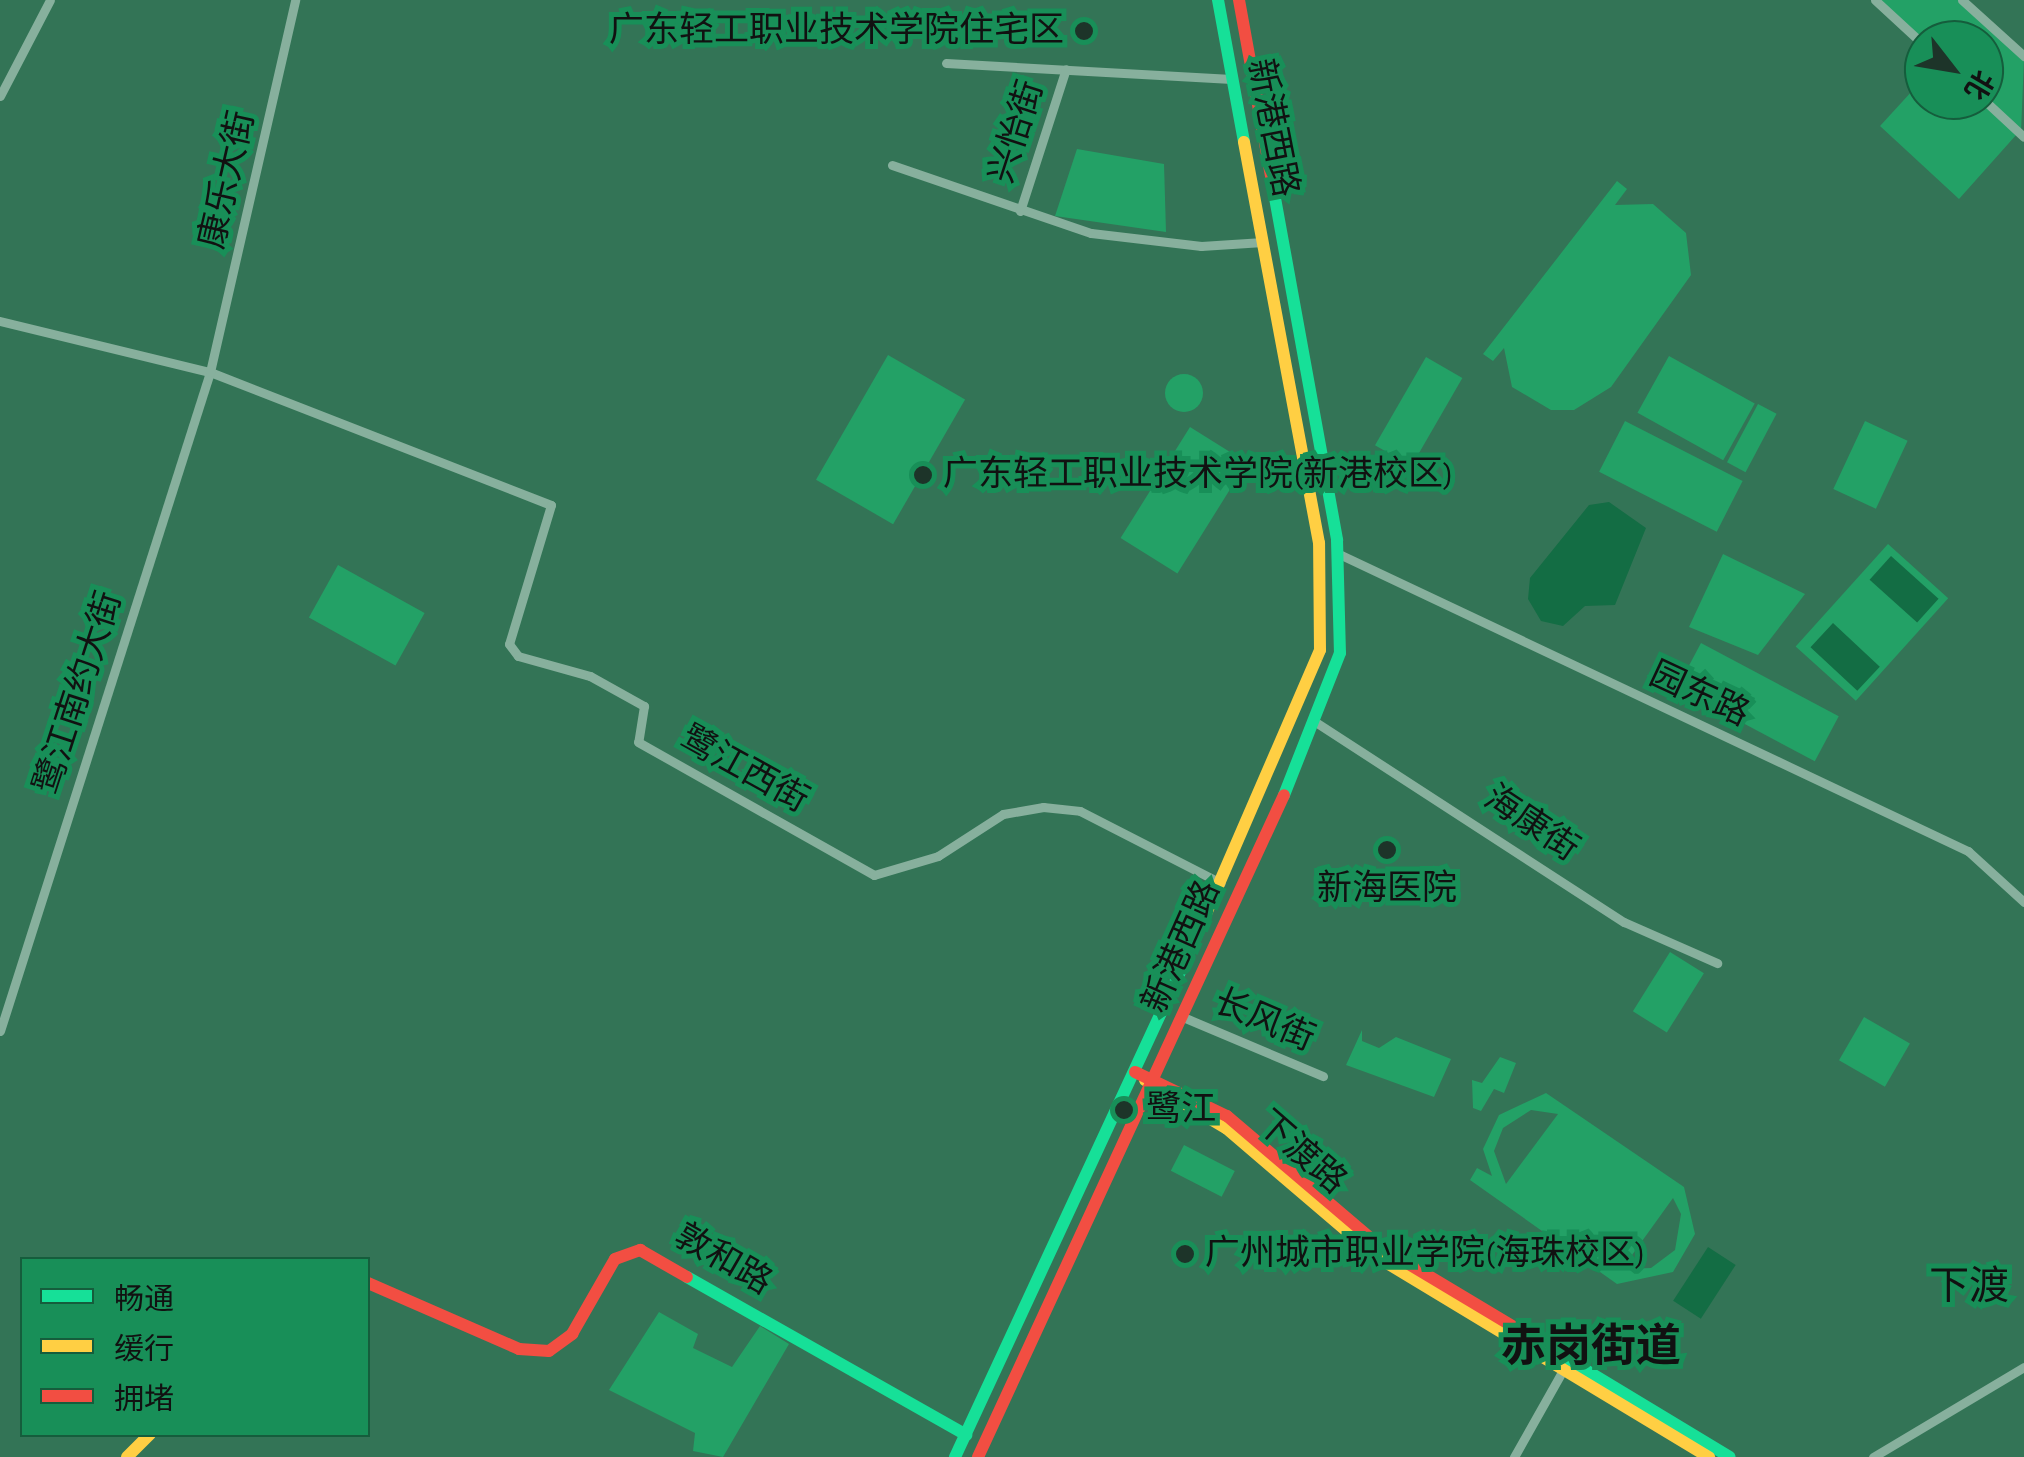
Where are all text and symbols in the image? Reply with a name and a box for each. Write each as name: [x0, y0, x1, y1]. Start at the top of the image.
place label: 广东轻工职业技术学院住宅区: [609, 10, 1064, 52]
marker: 广东轻工职业技术学院住宅区: [1073, 20, 1095, 42]
north arrow: [1904, 20, 2004, 120]
street label: 新港西路: [1238, 55, 1306, 201]
text: 北: [1959, 65, 1997, 104]
street label: 兴怡街: [981, 76, 1053, 188]
street label: 康乐大街: [192, 107, 264, 253]
place label: 广东轻工职业技术学院(新港校区): [943, 454, 1454, 496]
marker: 广东轻工职业技术学院(新港校区): [912, 464, 934, 486]
street label: 鹭江南约大街: [27, 587, 131, 799]
street label: 园东路: [1643, 654, 1755, 736]
street label: 鹭江西街: [673, 718, 815, 822]
street label: 海康街: [1476, 777, 1586, 871]
marker: 新海医院: [1374, 837, 1400, 863]
place label: 新海医院: [1317, 868, 1457, 910]
street label: 新港西路: [1134, 875, 1230, 1019]
street label: 长风街: [1207, 981, 1321, 1061]
place label: 鹭江: [1146, 1089, 1216, 1131]
marker: 鹭江: [1111, 1097, 1137, 1123]
street label: 下渡路: [1248, 1103, 1354, 1203]
street label: 敦和路: [667, 1216, 779, 1304]
place label: 广州城市职业学院(海珠校区): [1205, 1233, 1646, 1275]
marker: 广州城市职业学院(海珠校区): [1174, 1243, 1196, 1265]
legend: [20, 1257, 370, 1437]
district label: 下渡: [1929, 1263, 2009, 1311]
text: 畅通: [114, 1285, 174, 1315]
district label: 赤岗街道: [1501, 1321, 1681, 1375]
text: 缓行: [114, 1335, 174, 1365]
text: 拥堵: [114, 1385, 174, 1415]

